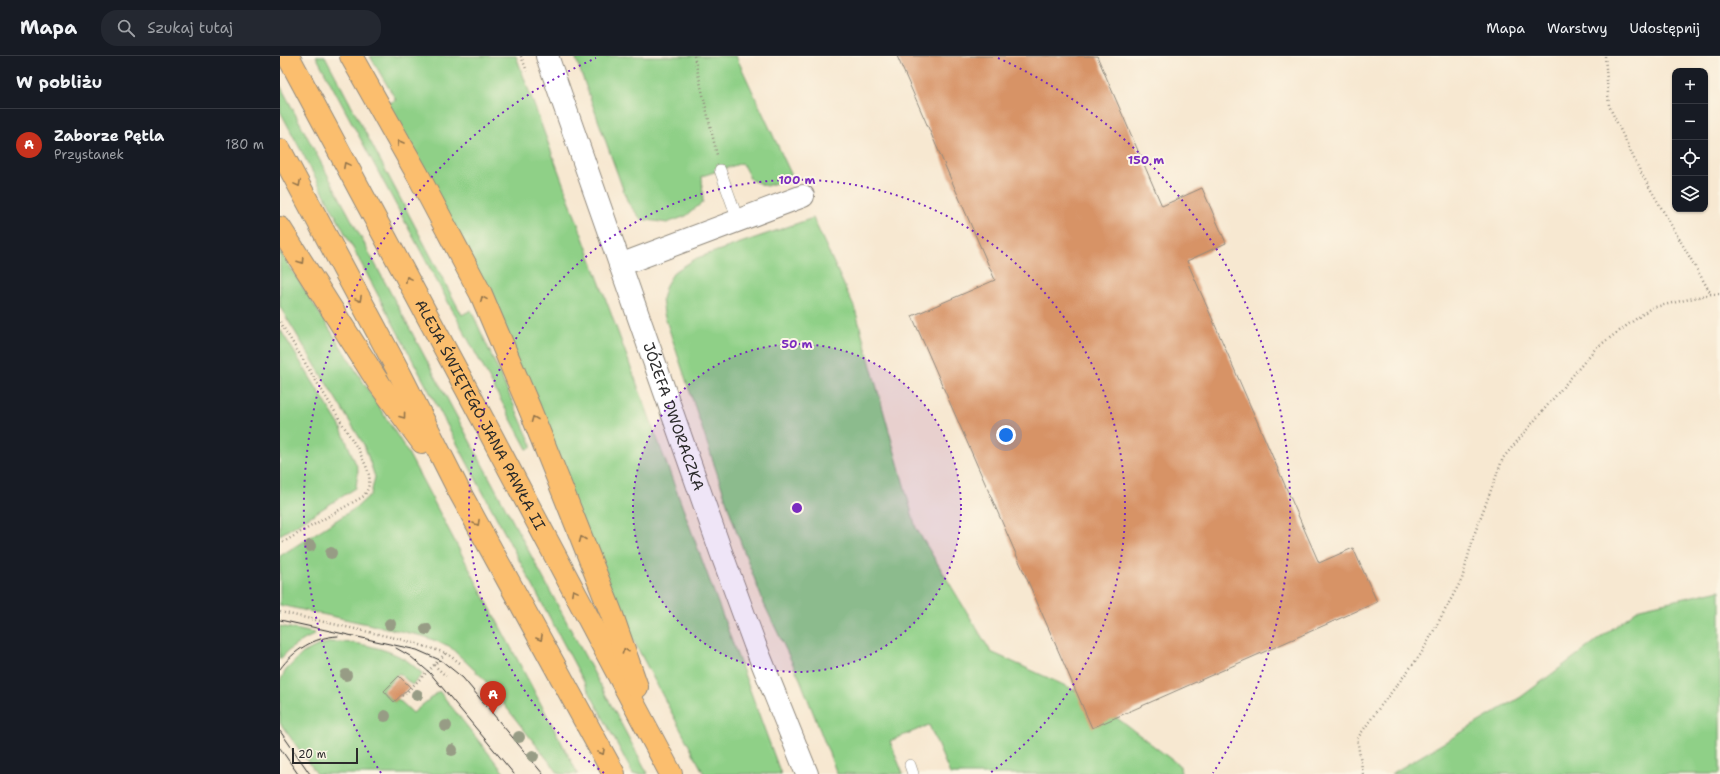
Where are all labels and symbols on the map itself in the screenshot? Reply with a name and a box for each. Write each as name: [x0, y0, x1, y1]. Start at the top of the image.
one-way arrow: [397, 140, 405, 147]
text: 150 m: [1128, 152, 1164, 168]
one-way arrow: [344, 162, 351, 169]
text: 100 m: [779, 172, 816, 188]
one-way arrow: [294, 180, 301, 187]
one-way arrow: [296, 257, 304, 264]
one-way arrow: [405, 276, 413, 283]
one-way arrow: [355, 295, 362, 302]
street label: ALEJA ŚWIĘTEGO JANA PAWŁA II: [410, 296, 550, 534]
one-way arrow: [480, 296, 488, 303]
text: 50 m: [782, 336, 813, 352]
street label: JÓZEFA DWORACZKA: [638, 340, 709, 494]
one-way arrow: [399, 412, 406, 419]
one-way arrow: [530, 415, 538, 422]
your location: [996, 425, 1016, 445]
centre of rings: [790, 501, 804, 515]
one-way arrow: [473, 519, 480, 527]
one-way arrow: [579, 536, 587, 544]
one-way arrow: [572, 588, 579, 596]
one-way arrow: [535, 633, 542, 641]
one-way arrow: [621, 648, 629, 655]
pin: A: [480, 681, 506, 714]
scale bar: [292, 746, 358, 765]
one-way arrow: [597, 748, 604, 755]

